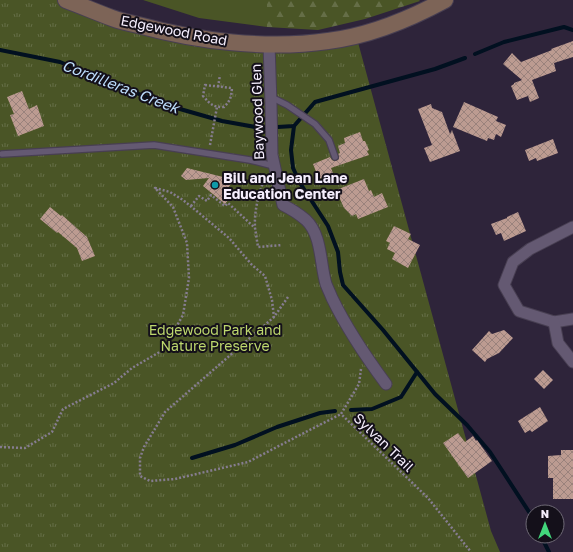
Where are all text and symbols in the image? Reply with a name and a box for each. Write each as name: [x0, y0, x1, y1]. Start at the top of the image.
street label: Edgewood Road: [119, 11, 229, 49]
water label: Cordilleras Creek: [60, 55, 184, 117]
street label: Baywood Glen: [247, 64, 267, 160]
place label: Bill and Jean Lane Education Center: [223, 169, 348, 202]
marker: Bill and Jean Lane Education Center: [210, 180, 220, 190]
park label: Edgewood Park and Nature Preserve: [149, 321, 281, 354]
street label: Sylvan Trail: [350, 409, 418, 475]
north arrow: [525, 504, 565, 544]
text: N: [541, 507, 549, 520]

